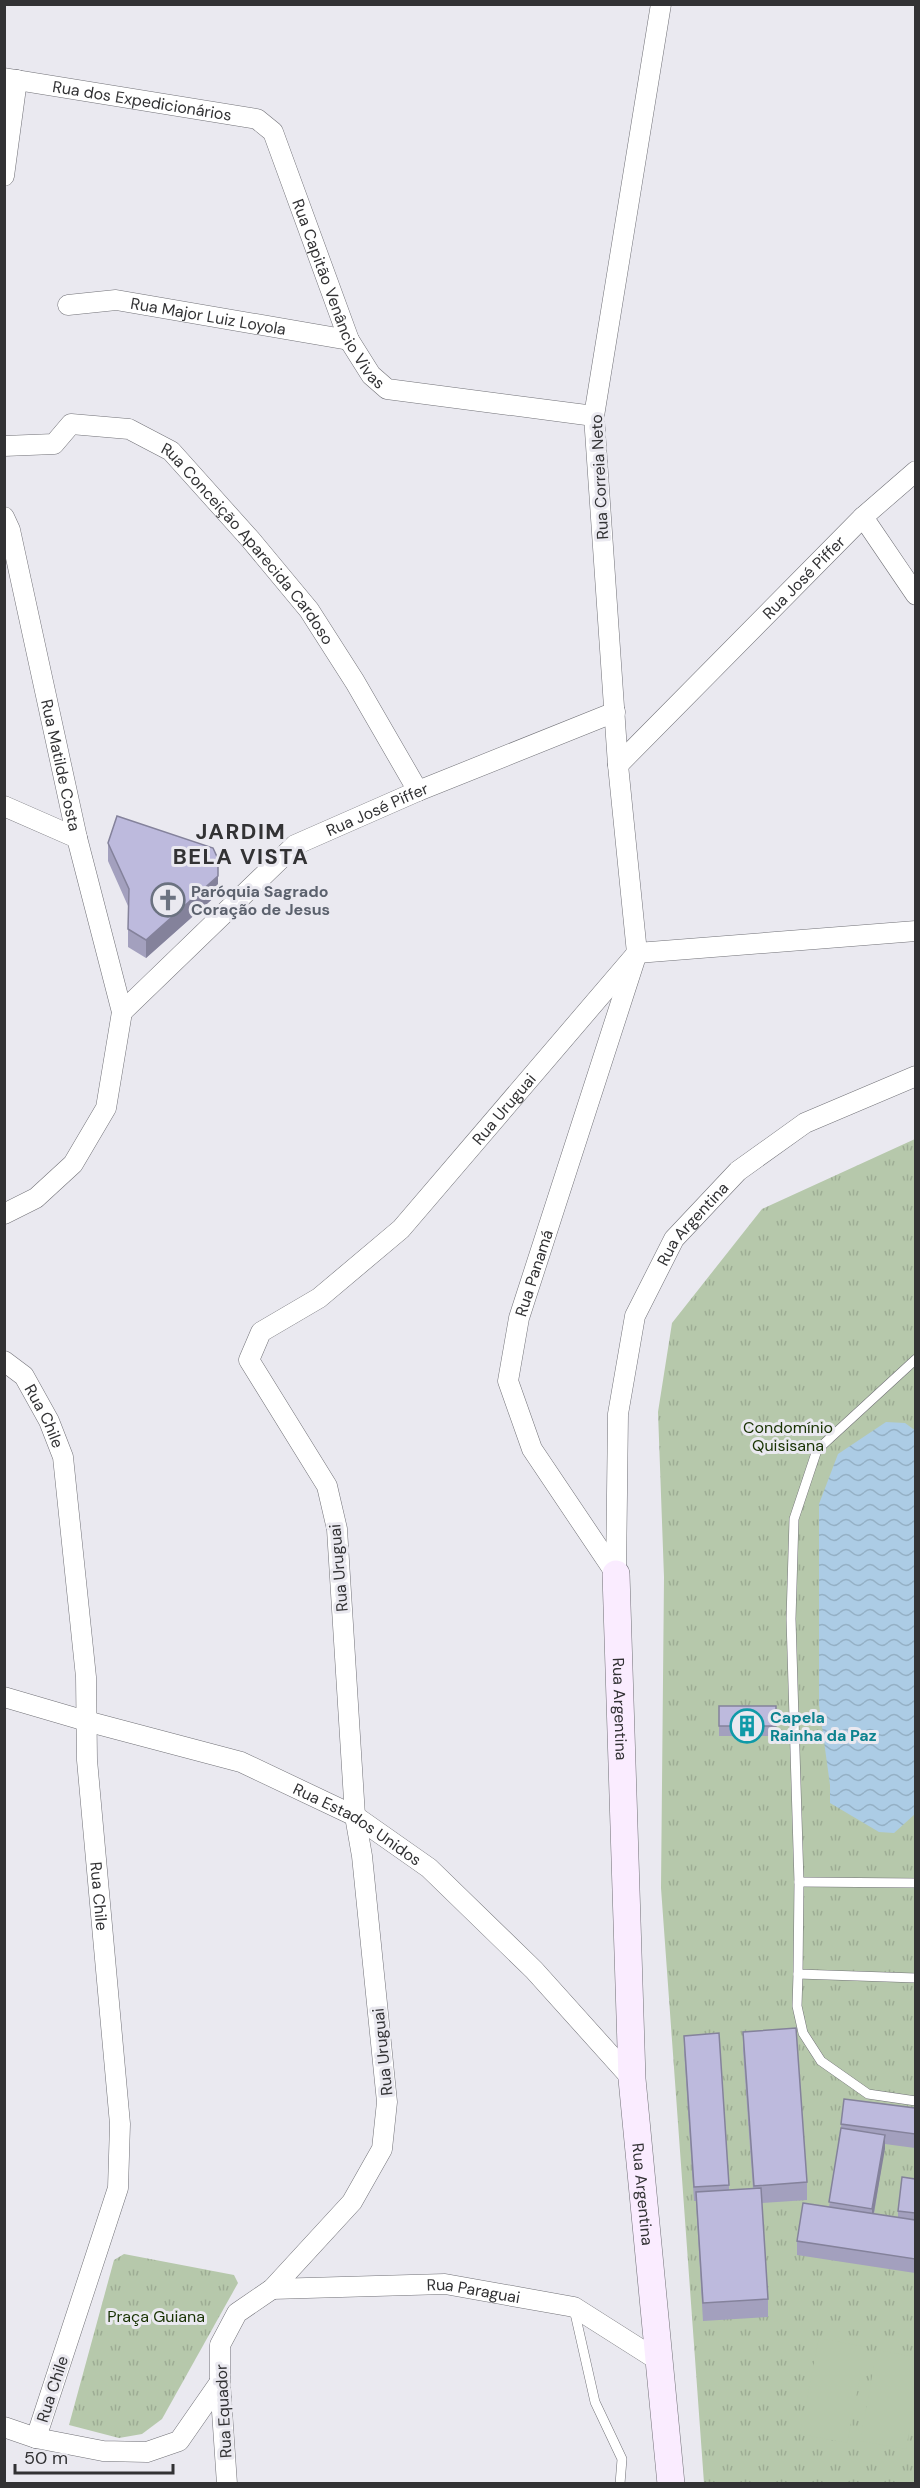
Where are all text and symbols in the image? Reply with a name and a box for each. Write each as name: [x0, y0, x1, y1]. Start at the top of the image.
street label: Rua dos Expedicionários: [51, 76, 233, 126]
street label: Rua Capitão Venâncio Vivas: [287, 196, 389, 394]
street label: Rua Major Luiz Loyola: [129, 293, 288, 340]
street label: Rua Correia Neto: [586, 414, 613, 540]
street label: Rua Conceição Aparecida Cardoso: [158, 438, 338, 649]
street label: Rua José Piffer: [758, 531, 850, 624]
street label: Rua Matilde Costa: [36, 697, 85, 833]
street label: Rua José Piffer: [323, 778, 431, 841]
district label: JARDIM BELA VISTA: [173, 817, 309, 871]
place label: Paróquia Sagrado Coração de Jesus: [191, 881, 330, 920]
church icon: Paróquia Sagrado Coração de Jesus: [150, 882, 186, 918]
street label: Rua Uruguai: [468, 1069, 541, 1149]
street label: Rua Argentina: [652, 1178, 733, 1269]
street label: Rua Panamá: [510, 1227, 558, 1319]
street label: Rua Chile: [20, 1380, 68, 1451]
park label: Condomínio Quisisana: [743, 1417, 833, 1456]
street label: Rua Uruguai: [324, 1523, 353, 1613]
street label: Rua Argentina: [608, 1657, 632, 1761]
place label: Capela Rainha da Paz: [770, 1707, 877, 1746]
building icon: Capela Rainha da Paz: [729, 1708, 765, 1744]
street label: Rua Estados Unidos: [290, 1778, 426, 1871]
street label: Rua Chile: [85, 1861, 112, 1931]
street label: Rua Uruguai: [367, 2007, 398, 2097]
street label: Rua Argentina: [627, 2142, 658, 2247]
street label: Rua Paraguai: [426, 2274, 522, 2308]
park label: Praça Guiana: [107, 2306, 205, 2327]
street label: Rua Chile: [32, 2353, 73, 2425]
street label: Rua Equador: [211, 2363, 236, 2458]
scale bar: [15, 2437, 172, 2475]
text: 50 m: [24, 2446, 68, 2470]

